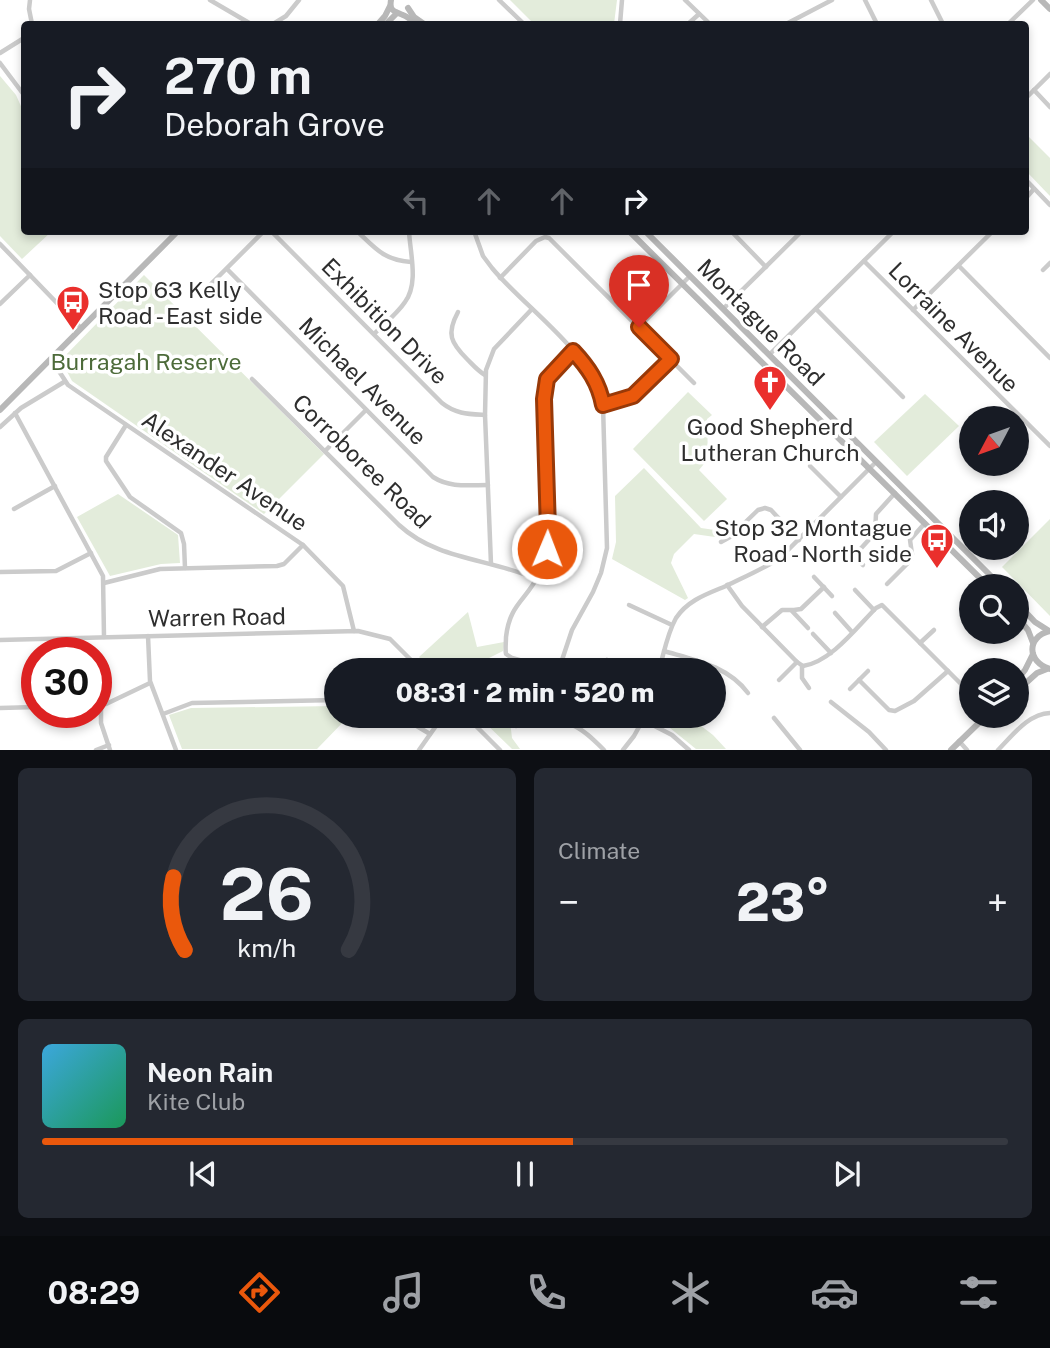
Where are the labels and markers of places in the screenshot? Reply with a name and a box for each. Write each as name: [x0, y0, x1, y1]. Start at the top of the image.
pin: [609, 255, 669, 327]
place label: Stop 63 Kelly Road - East side: [98, 276, 263, 329]
bus stop icon: Stop 63 Kelly Road - East side: [54, 283, 92, 332]
church icon: Good Shepherd Lutheran Church: [751, 363, 789, 412]
place label: Good Shepherd Lutheran Church: [680, 413, 860, 466]
place label: Stop 32 Montague Road - North side: [715, 514, 912, 567]
bus stop icon: Stop 32 Montague Road - North side: [918, 521, 956, 570]

